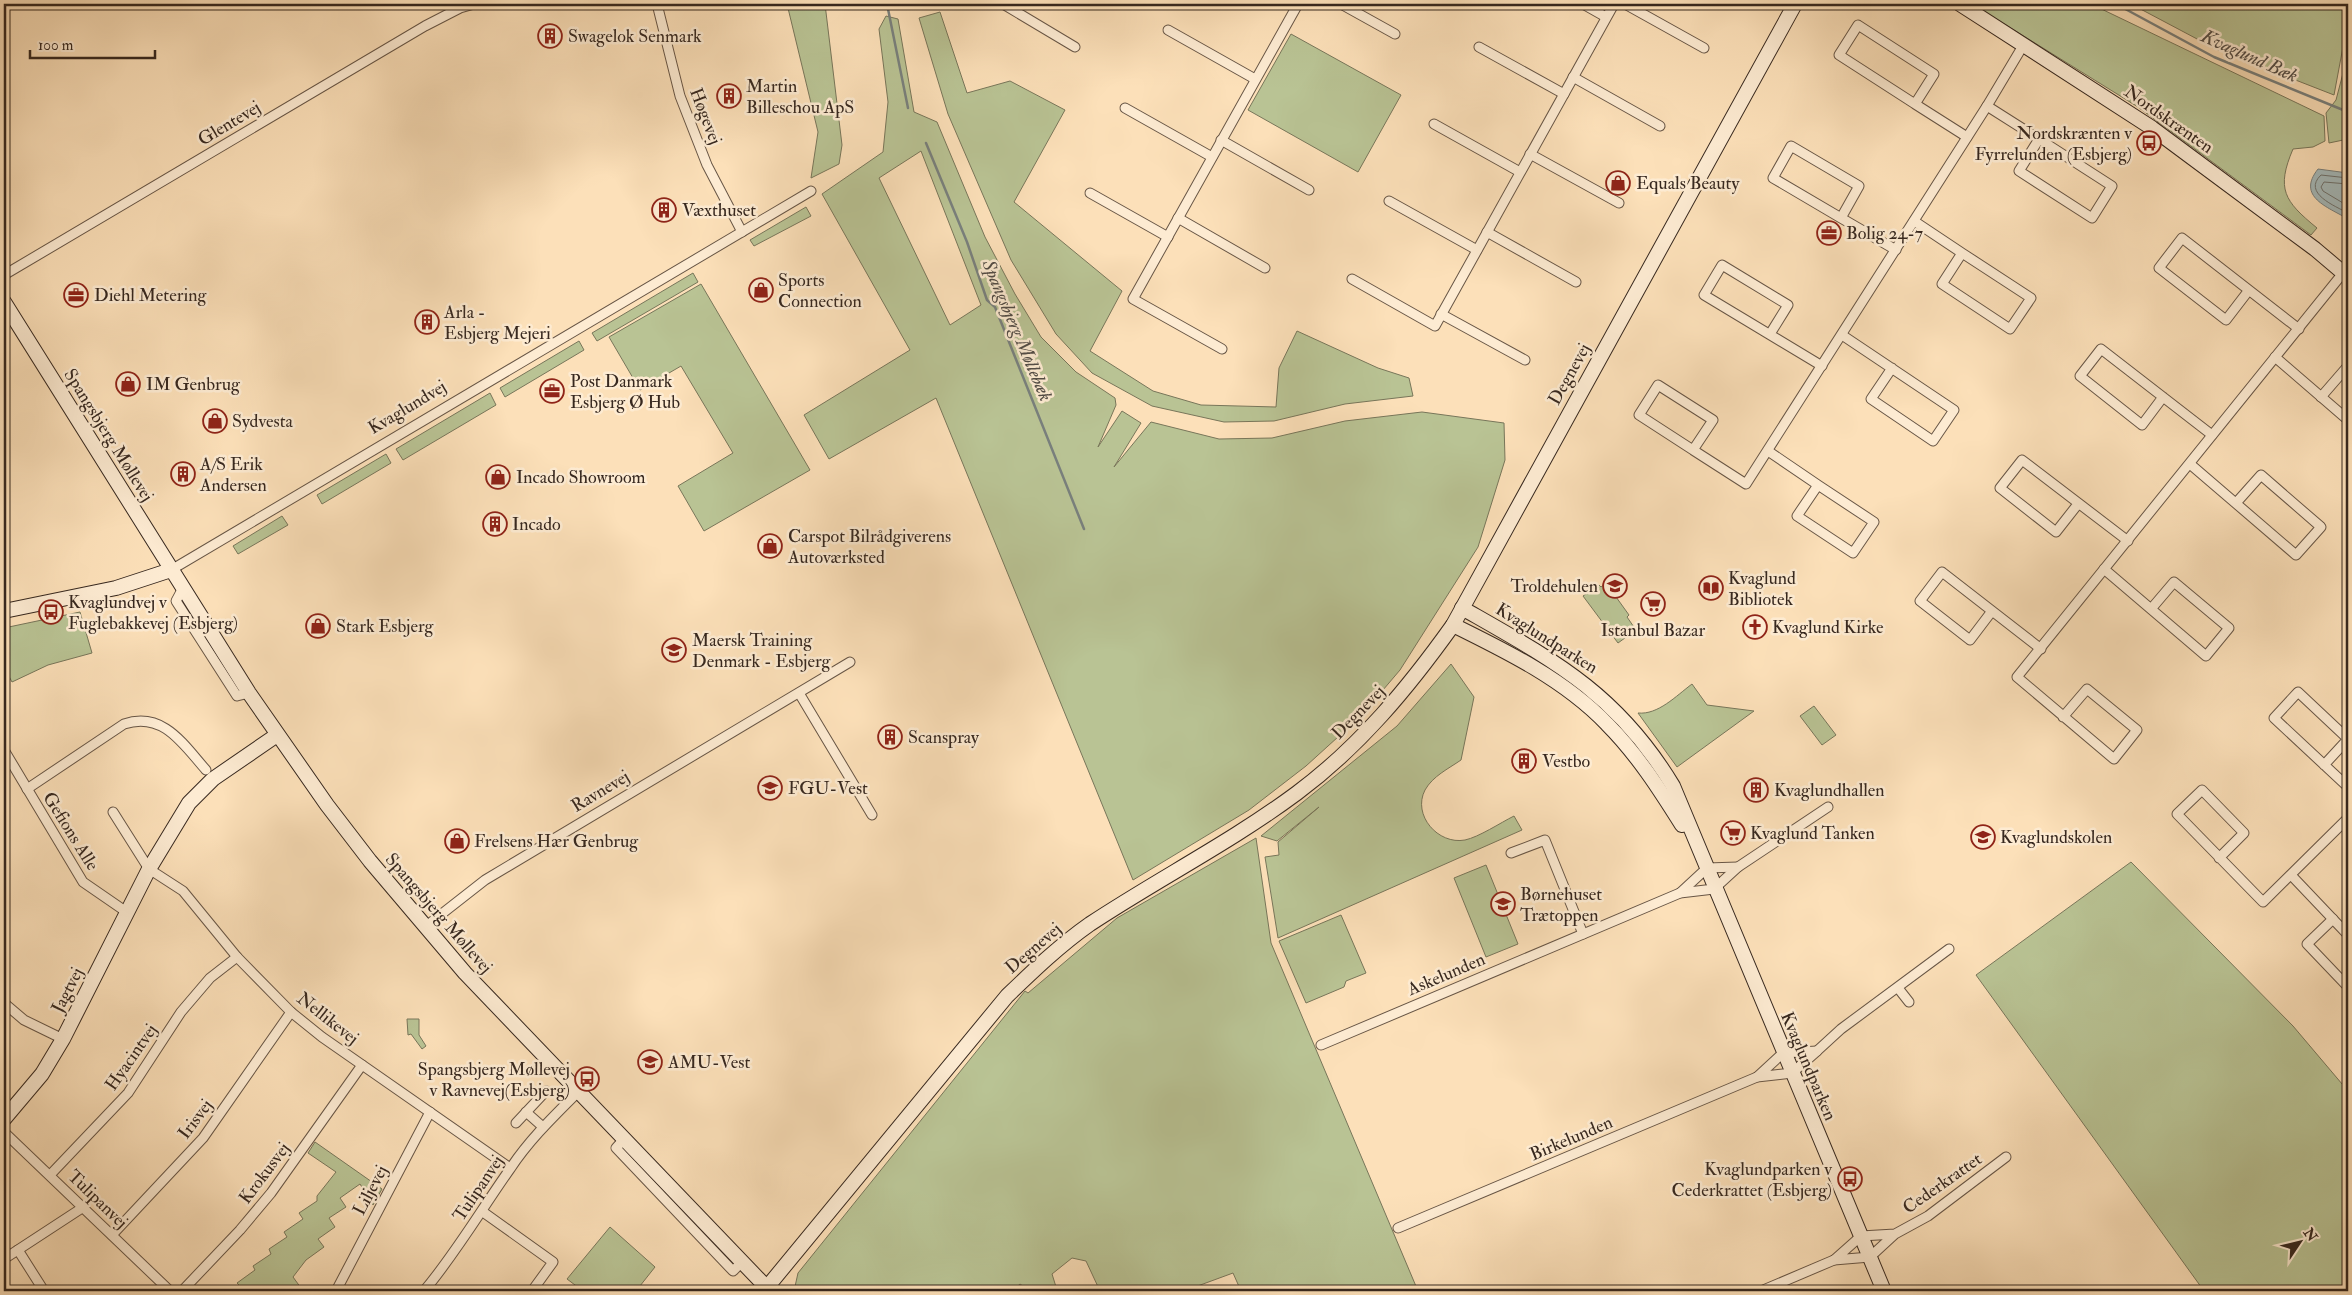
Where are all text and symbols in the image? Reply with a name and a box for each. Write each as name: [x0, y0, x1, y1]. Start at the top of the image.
building icon: Swagelok Senmark: [537, 23, 563, 49]
water label: Kvaglund Bæk: [2197, 24, 2302, 88]
place label: Swagelok Senmark: [568, 25, 702, 48]
scale bar: [30, 28, 155, 60]
text: 100 m: [38, 36, 74, 55]
place label: Martin Billeschou ApS: [746, 75, 854, 119]
street label: Nordskrænten: [2120, 80, 2218, 159]
building icon: Martin Billeschou ApS: [716, 83, 742, 109]
street label: Høgevej: [684, 85, 727, 148]
street label: Glentevej: [194, 96, 265, 151]
place label: Nordskrænten v Fyrrelunden (Esbjerg): [1975, 122, 2132, 166]
bus stop icon: Nordskrænten v Fyrrelunden (Esbjerg): [2136, 130, 2162, 156]
shop icon: Equals Beauty: [1605, 170, 1631, 196]
place label: Equals Beauty: [1636, 172, 1740, 195]
building icon: Væxthuset: [651, 197, 677, 223]
place label: Væxthuset: [682, 199, 756, 222]
office icon: Bolig 24-7: [1816, 220, 1842, 246]
place label: Bolig 24-7: [1846, 222, 1923, 245]
water label: Spangsbjerg Møllebæk: [976, 255, 1058, 405]
place label: Sports Connection: [778, 269, 862, 313]
shop icon: Sports Connection: [748, 277, 774, 303]
office icon: Diehl Metering: [63, 282, 89, 308]
place label: Diehl Metering: [94, 284, 208, 307]
place label: Arla - Esbjerg Mejeri: [443, 301, 551, 345]
building icon: Arla - Esbjerg Mejeri: [414, 309, 440, 335]
street label: Degnevej: [1543, 339, 1596, 409]
street label: Spangsbjerg Møllevej: [58, 365, 159, 506]
place label: Post Danmark Esbjerg Ø Hub: [570, 370, 680, 414]
shop icon: IM Genbrug: [115, 371, 141, 397]
place label: IM Genbrug: [146, 373, 241, 396]
street label: Kvaglundvej: [364, 375, 451, 440]
office icon: Post Danmark Esbjerg Ø Hub: [539, 378, 565, 404]
shop icon: Sydvesta: [202, 408, 228, 434]
place label: Sydvesta: [232, 410, 294, 433]
place label: A/S Erik Andersen: [199, 453, 267, 497]
building icon: A/S Erik Andersen: [170, 461, 196, 487]
shop icon: Incado Showroom: [485, 464, 511, 490]
place label: Incado Showroom: [516, 466, 646, 489]
building icon: Incado: [482, 511, 508, 537]
place label: Incado: [512, 513, 561, 536]
place label: Carspot Bilrådgiverens Autoværksted: [787, 525, 951, 569]
shop icon: Carspot Bilrådgiverens Autoværksted: [757, 533, 783, 559]
place label: Kvaglund Bibliotek: [1728, 567, 1796, 611]
school or university icon: Troldehulen: [1602, 573, 1628, 599]
place label: Troldehulen: [1510, 575, 1598, 598]
library icon: Kvaglund Bibliotek: [1698, 575, 1724, 601]
place label: Kvaglundvej v Fuglebakkevej (Esbjerg): [68, 591, 238, 635]
supermarket icon: Istanbul Bazar: [1640, 591, 1666, 617]
street label: Kvaglundparken: [1491, 598, 1602, 679]
bus stop icon: Kvaglundvej v Fuglebakkevej (Esbjerg): [38, 599, 64, 625]
shop icon: Stark Esbjerg: [305, 613, 331, 639]
church icon: Kvaglund Kirke: [1742, 614, 1768, 640]
place label: Stark Esbjerg: [336, 615, 435, 638]
place label: Kvaglund Kirke: [1772, 616, 1884, 639]
place label: Istanbul Bazar: [1601, 619, 1705, 642]
place label: Maersk Training Denmark - Esbjerg: [692, 629, 832, 673]
school or university icon: Maersk Training Denmark - Esbjerg: [661, 637, 687, 663]
street label: Degnevej: [1327, 680, 1390, 744]
building icon: Scanspray: [877, 724, 903, 750]
place label: Scanspray: [908, 726, 980, 749]
building icon: Vestbo: [1511, 748, 1537, 774]
place label: Vestbo: [1542, 750, 1591, 773]
street label: Ravnevej: [567, 765, 634, 818]
school or university icon: FGU-Vest: [757, 775, 783, 801]
place label: FGU-Vest: [788, 777, 868, 800]
building icon: Kvaglundhallen: [1743, 777, 1769, 803]
place label: Kvaglundhallen: [1774, 779, 1885, 802]
street label: Gefions Alle: [37, 788, 104, 875]
supermarket icon: Kvaglund Tanken: [1720, 820, 1746, 846]
place label: Kvaglund Tanken: [1750, 822, 1875, 845]
school or university icon: Kvaglundskolen: [1970, 824, 1996, 850]
place label: Kvaglundskolen: [2000, 826, 2112, 849]
shop icon: Frelsens Hær Genbrug: [444, 828, 470, 854]
place label: Frelsens Hær Genbrug: [474, 830, 639, 853]
street label: Spangsbjerg Møllevej: [380, 848, 497, 978]
place label: Børnehuset Trætoppen: [1520, 883, 1602, 927]
school or university icon: Børnehuset Trætoppen: [1490, 891, 1516, 917]
street label: Degnevej: [1000, 918, 1066, 979]
street label: Askelunden: [1403, 948, 1489, 1002]
street label: Jagtvej: [46, 963, 89, 1018]
street label: Nellikevej: [292, 987, 363, 1050]
street label: Kvaglundparken: [1775, 1008, 1842, 1124]
street label: Hyacintvej: [100, 1019, 163, 1095]
school or university icon: AMU-Vest: [637, 1049, 663, 1075]
place label: AMU-Vest: [667, 1051, 750, 1074]
place label: Spangsbjerg Møllevej v Ravnevej(Esbjerg): [418, 1058, 570, 1102]
bus stop icon: Spangsbjerg Møllevej v Ravnevej(Esbjerg): [574, 1066, 600, 1092]
street label: Irisvej: [173, 1095, 218, 1144]
street label: Birkelunden: [1526, 1111, 1616, 1166]
street label: Krokusvej: [234, 1138, 295, 1209]
street label: Cederkrattet: [1898, 1148, 1986, 1219]
street label: Tulipanvej: [448, 1151, 509, 1226]
place label: Kvaglundparken v Cederkrattet (Esbjerg): [1672, 1158, 1832, 1202]
street label: Liljevej: [348, 1161, 393, 1219]
street label: Tulipanvej: [63, 1165, 133, 1234]
bus stop icon: Kvaglundparken v Cederkrattet (Esbjerg): [1837, 1166, 1863, 1192]
north arrow: [2274, 1218, 2324, 1268]
text: N: [2299, 1224, 2321, 1245]

